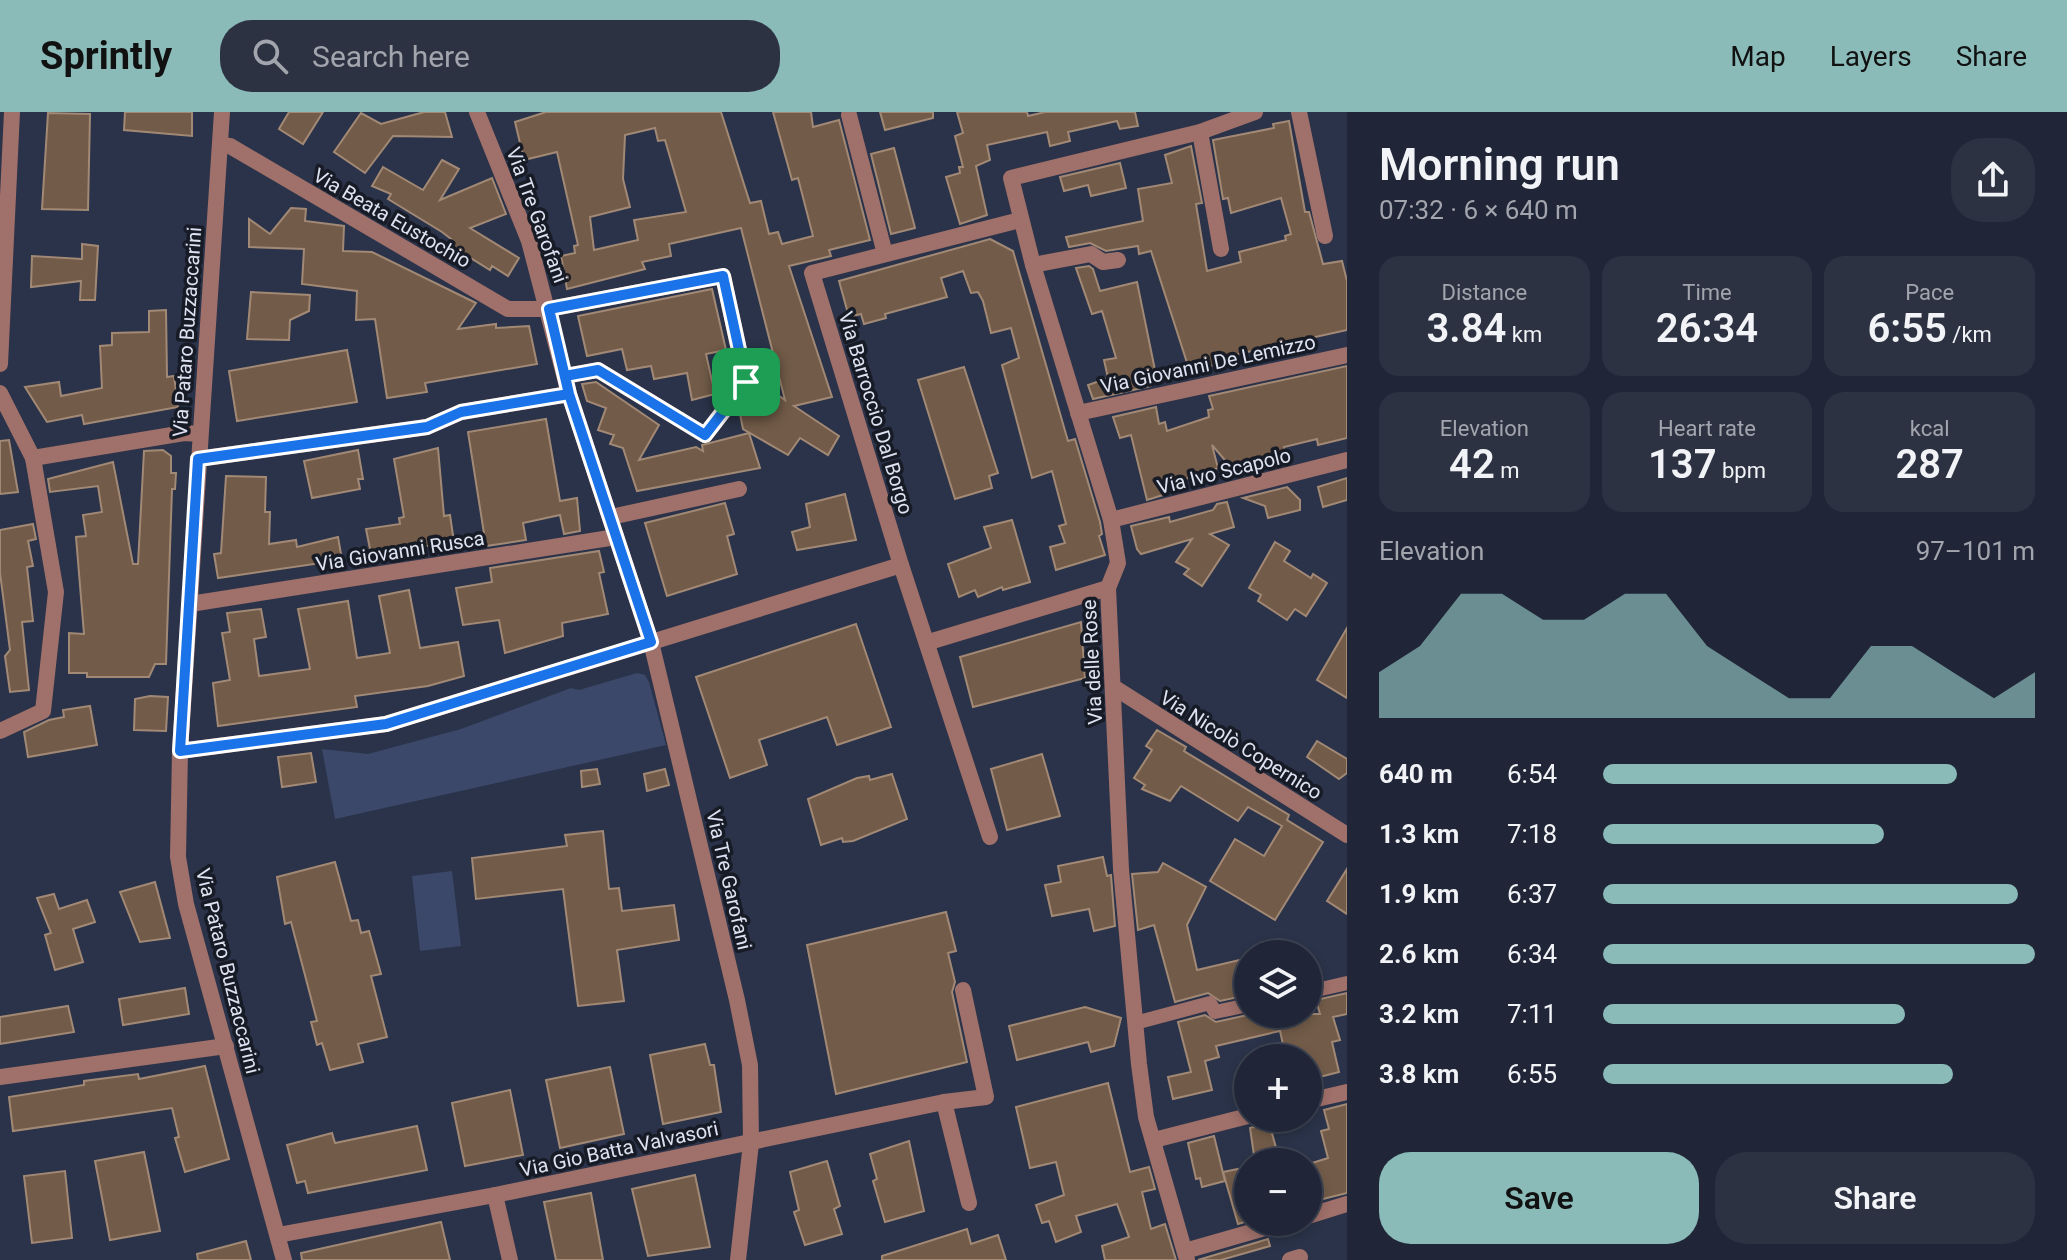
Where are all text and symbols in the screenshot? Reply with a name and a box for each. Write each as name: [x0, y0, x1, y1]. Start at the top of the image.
search box: [220, 20, 780, 92]
text: Sprintly: [40, 34, 172, 78]
icon: search: [248, 34, 292, 78]
text: Search here: [312, 39, 470, 74]
text: Map: [1730, 40, 1786, 73]
text: Layers: [1830, 40, 1912, 73]
text: Share: [1956, 40, 2027, 73]
button: share: [1951, 138, 2035, 222]
text: Morning run: [1379, 139, 1620, 191]
street label: Via Tre Garofani: [501, 144, 573, 286]
street label: Via Beata Eustochio: [309, 163, 475, 273]
text: 07:32 · 6 × 640 m: [1379, 195, 1578, 225]
street label: Via Pataro Buzzaccarini: [168, 226, 206, 438]
text: Distance: [1442, 280, 1527, 305]
text: Time: [1682, 280, 1732, 305]
text: Pace: [1905, 280, 1954, 305]
text: 3.84: [1426, 305, 1506, 352]
text: 26:34: [1656, 305, 1758, 352]
text: 6:55: [1867, 305, 1947, 352]
street label: Via Barroccio Dal Borgo: [834, 309, 918, 517]
text: km: [1506, 322, 1542, 347]
text: /km: [1947, 322, 1992, 347]
street label: Via Giovanni De Lemizzo: [1098, 329, 1318, 399]
pin: [712, 348, 780, 416]
icon: arrive: [724, 360, 768, 404]
text: Elevation: [1440, 416, 1529, 441]
text: Heart rate: [1658, 416, 1756, 441]
text: kcal: [1910, 416, 1950, 441]
text: 42: [1449, 441, 1495, 488]
text: 137: [1648, 441, 1717, 488]
text: 287: [1895, 441, 1964, 488]
street label: Via Ivo Scapolo: [1155, 443, 1293, 499]
text: m: [1495, 458, 1520, 483]
text: bpm: [1717, 458, 1766, 483]
street label: Via Giovanni Rusca: [314, 526, 486, 576]
text: Elevation: [1379, 536, 1484, 566]
text: 97–101 m: [1916, 536, 2035, 566]
street label: Via delle Rose: [1077, 599, 1107, 725]
street label: Via Nicolò Copernico: [1156, 685, 1326, 805]
text: 640 m: [1379, 759, 1453, 789]
text: 6:54: [1507, 759, 1557, 789]
street label: Via Tre Garofani: [701, 808, 757, 952]
text: 1.3 km: [1379, 819, 1459, 849]
text: 7:18: [1507, 819, 1557, 849]
street label: Via Pataro Buzzaccarini: [191, 866, 265, 1076]
text: 1.9 km: [1379, 879, 1459, 909]
text: 6:37: [1507, 879, 1557, 909]
text: 2.6 km: [1379, 939, 1459, 969]
text: 6:34: [1507, 939, 1557, 969]
map controls: [1234, 940, 1322, 1236]
button: layers: [1234, 940, 1322, 1028]
text: 3.2 km: [1379, 999, 1459, 1029]
text: 7:11: [1507, 999, 1557, 1029]
button: +: [1234, 1044, 1322, 1132]
text: 3.8 km: [1379, 1059, 1459, 1089]
text: 6:55: [1507, 1059, 1557, 1089]
street label: Via Gio Batta Valvasori: [518, 1116, 720, 1182]
button: −: [1234, 1148, 1322, 1236]
button: Save: [1379, 1152, 1699, 1244]
button: Share: [1715, 1152, 2035, 1244]

